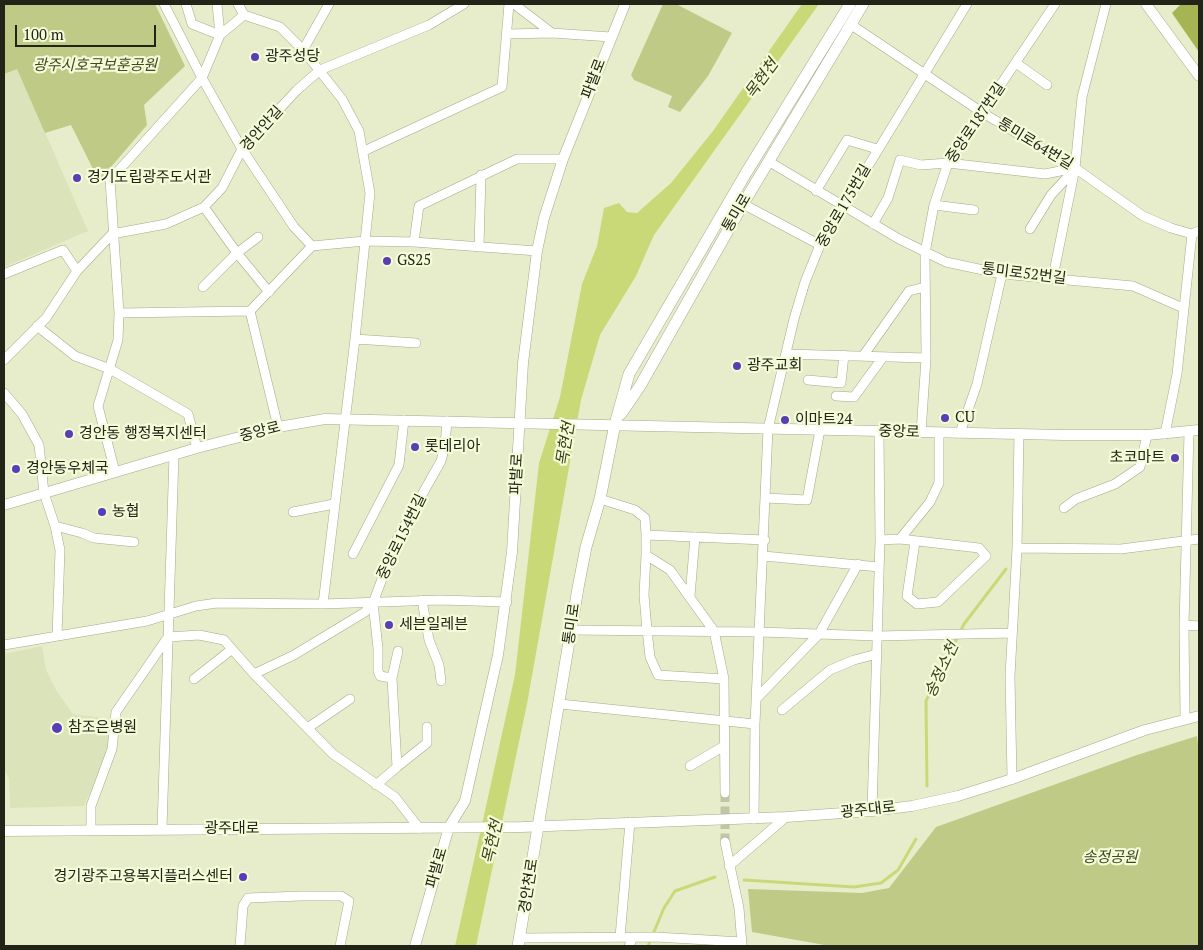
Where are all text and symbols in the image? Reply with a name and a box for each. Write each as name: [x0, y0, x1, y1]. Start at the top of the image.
scale bar: [18, 15, 159, 47]
text: 100 m: [23, 24, 64, 44]
place label: 광주성당: [265, 48, 320, 66]
marker: 광주성당: [249, 51, 261, 63]
water label: 목현천: [741, 55, 783, 103]
street label: 파발로: [578, 56, 610, 102]
park label: 광주시호국보훈공원: [33, 57, 157, 75]
street label: 중앙로187번길: [943, 79, 1009, 167]
street label: 경안안길: [237, 102, 287, 156]
street label: 통미로64번길: [994, 114, 1076, 174]
street label: 중앙로175번길: [813, 161, 875, 251]
place label: 경기도립광주도서관: [87, 169, 211, 187]
marker: 경기도립광주도서관: [71, 172, 83, 184]
street label: 통미로: [719, 191, 755, 235]
place label: GS25: [397, 252, 431, 270]
marker: GS25: [381, 255, 393, 267]
street label: 통미로52번길: [981, 260, 1067, 288]
place label: 광주교회: [747, 357, 802, 375]
marker: 광주교회: [731, 360, 743, 372]
place label: CU: [955, 409, 975, 427]
place label: 이마트24: [795, 411, 852, 429]
marker: CU: [939, 412, 951, 424]
marker: 이마트24: [779, 414, 791, 426]
street label: 중앙로: [238, 418, 282, 446]
water label: 목현천: [553, 421, 579, 467]
street label: 중앙로: [878, 422, 920, 442]
place label: 경안동 행정복지센터: [79, 425, 207, 443]
marker: 경안동 행정복지센터: [63, 428, 75, 440]
place label: 롯데리아: [425, 438, 480, 456]
marker: 롯데리아: [409, 441, 421, 453]
place label: 초코마트: [1110, 449, 1165, 467]
marker: 초코마트: [1169, 452, 1181, 464]
street label: 파발로: [507, 453, 527, 495]
place label: 경안동우체국: [26, 460, 109, 478]
marker: 경안동우체국: [10, 463, 22, 475]
street label: 중앙로154번길: [374, 491, 430, 583]
place label: 농협: [112, 503, 140, 521]
marker: 농협: [96, 506, 108, 518]
street label: 통미로: [560, 602, 584, 646]
place label: 세븐일레븐: [399, 616, 468, 634]
marker: 세븐일레븐: [383, 619, 395, 631]
water label: 송정소천: [921, 639, 963, 701]
place label: 참조은병원: [68, 719, 137, 737]
marker: 참조은병원: [50, 721, 64, 735]
street label: 광주대로: [840, 798, 896, 822]
water label: 목현천: [479, 818, 507, 866]
street label: 광주대로: [204, 820, 260, 838]
street label: 파발로: [423, 846, 451, 890]
park label: 송정공원: [1082, 849, 1138, 867]
street label: 경안천로: [516, 857, 542, 915]
place label: 경기광주고용복지플러스센터: [54, 868, 233, 886]
marker: 경기광주고용복지플러스센터: [237, 871, 249, 883]

